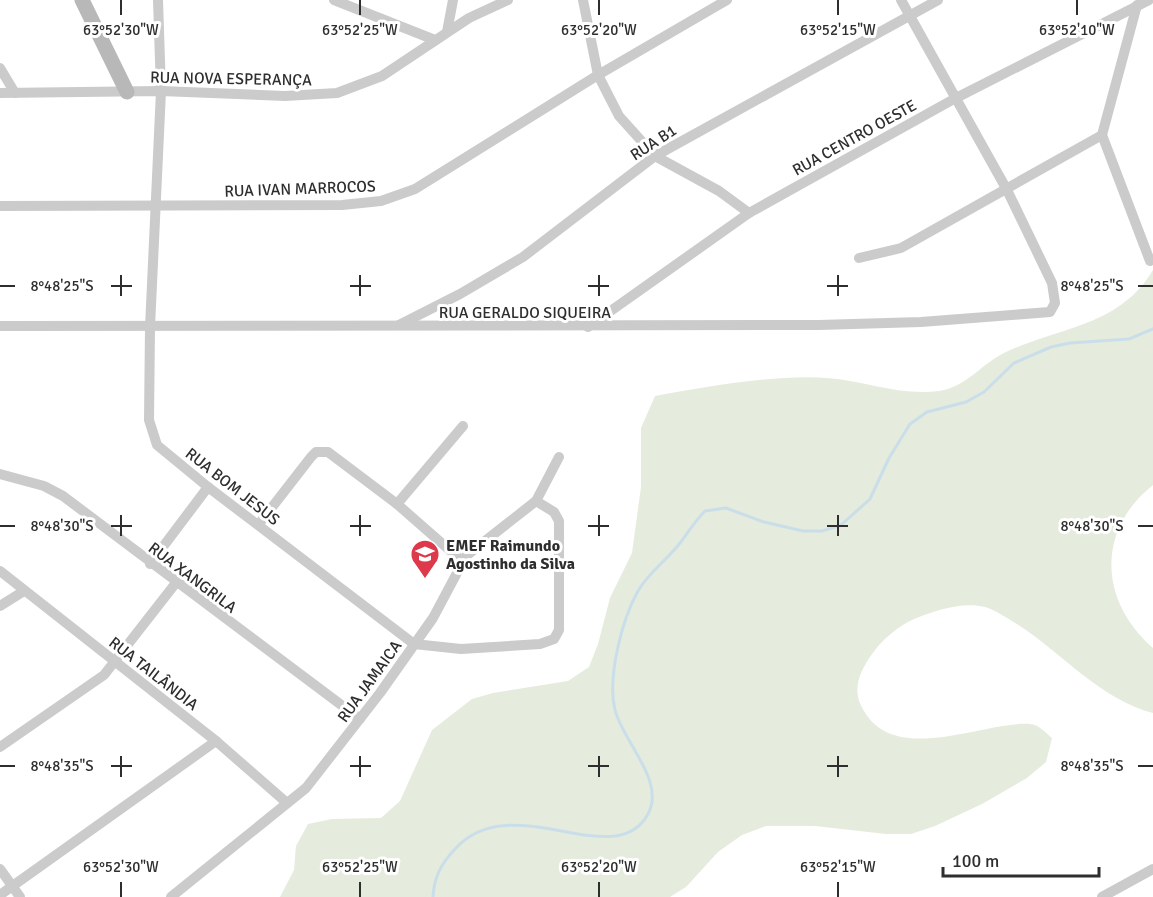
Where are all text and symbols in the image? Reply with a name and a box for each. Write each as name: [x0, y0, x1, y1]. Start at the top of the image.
text: 63°52'30"W: [83, 21, 159, 39]
text: 63°52'25"W: [322, 21, 398, 39]
text: 63°52'20"W: [561, 21, 637, 39]
text: 63°52'15"W: [800, 21, 876, 39]
text: 63°52'10"W: [1039, 21, 1115, 39]
street label: RUA NOVA ESPERANÇA: [150, 68, 312, 90]
street label: RUA CENTRO OESTE: [789, 95, 920, 180]
street label: RUA B1: [627, 120, 681, 165]
street label: RUA IVAN MARROCOS: [224, 176, 376, 202]
text: 8°48'25"S: [30, 277, 94, 295]
text: 8°48'25"S: [1060, 277, 1124, 295]
street label: RUA GERALDO SIQUEIRA: [439, 303, 611, 323]
street label: RUA BOM JESUS: [181, 444, 284, 530]
text: 8°48'30"S: [30, 517, 94, 535]
text: 8°48'30"S: [1060, 517, 1124, 535]
place label: EMEF Raimundo Agostinho da Silva: [446, 536, 575, 574]
street label: RUA XANGRILA: [144, 538, 241, 618]
school or university icon: EMEF Raimundo Agostinho da Silva: [409, 538, 441, 580]
street label: RUA TAILÂNDIA: [105, 633, 202, 715]
street label: RUA JAMAICA: [333, 636, 406, 727]
text: 8°48'35"S: [30, 757, 94, 775]
text: 8°48'35"S: [1060, 757, 1124, 775]
scale bar: [943, 840, 1099, 878]
text: 100 m: [952, 850, 999, 872]
text: 63°52'30"W: [83, 858, 159, 876]
text: 63°52'25"W: [322, 858, 398, 876]
text: 63°52'20"W: [561, 858, 637, 876]
text: 63°52'15"W: [800, 858, 876, 876]

